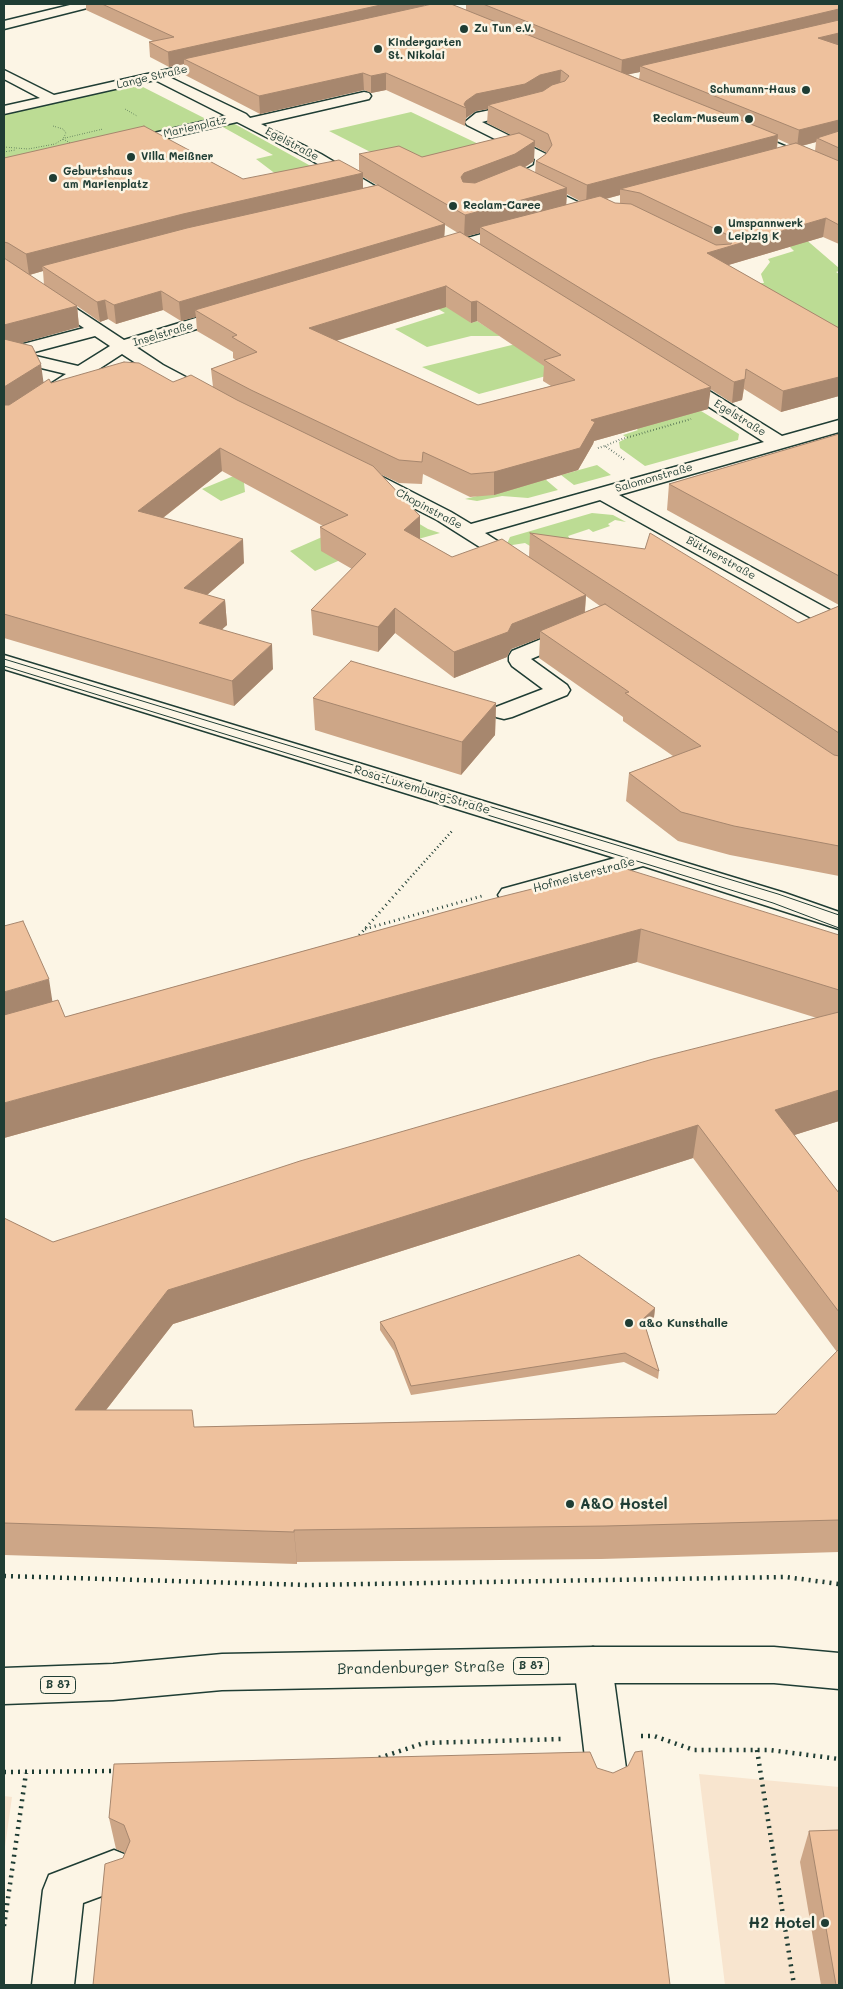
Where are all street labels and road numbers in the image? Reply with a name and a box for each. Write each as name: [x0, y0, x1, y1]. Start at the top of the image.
street label: Lange Straße: [115, 62, 189, 92]
street label: Marienplatz: [162, 113, 228, 141]
street label: Egelstraße: [263, 124, 321, 164]
street label: Inselstraße: [131, 319, 195, 349]
street label: Egelstraße: [712, 397, 768, 439]
street label: Salomonstraße: [614, 461, 694, 495]
street label: Chopinstraße: [394, 486, 464, 532]
street label: Büttnerstraße: [684, 533, 758, 583]
street label: Rosa-Luxemburg-Straße: [352, 762, 492, 818]
street label: Hofmeisterstraße: [531, 854, 637, 896]
street label: Brandenburger Straße: [337, 1658, 505, 1678]
road number: B 87: [514, 1658, 548, 1674]
road number: B 87: [40, 1676, 76, 1694]

